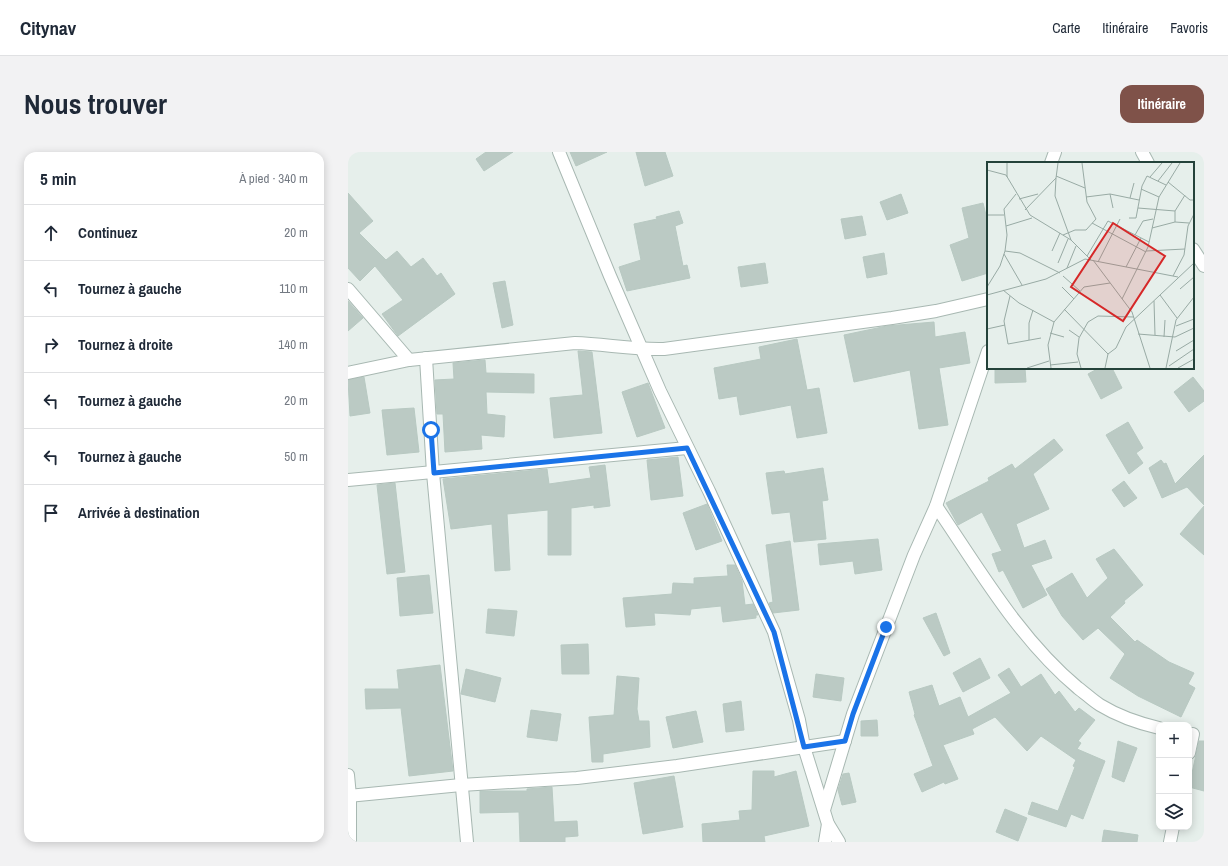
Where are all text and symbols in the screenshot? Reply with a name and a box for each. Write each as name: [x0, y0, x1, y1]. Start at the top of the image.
text: Citynav: [20, 15, 76, 41]
text: Carte: [1052, 19, 1080, 37]
text: Itinéraire: [1102, 19, 1148, 37]
text: Favoris: [1170, 19, 1208, 37]
text: Nous trouver: [24, 85, 167, 123]
button: Itinéraire: [1120, 85, 1204, 123]
inset map: [987, 162, 1194, 369]
text: 5 min: [40, 167, 76, 190]
text: À pied · 340 m: [239, 170, 308, 187]
icon: ahead: [40, 222, 62, 244]
text: Continuez: [78, 222, 137, 243]
text: 20 m: [284, 224, 308, 241]
icon: left: [40, 278, 62, 300]
text: Tournez à gauche: [78, 278, 182, 299]
text: 110 m: [279, 280, 308, 297]
icon: right: [40, 334, 62, 356]
text: Tournez à droite: [78, 334, 173, 355]
text: 140 m: [278, 336, 308, 353]
icon: left: [40, 390, 62, 412]
text: Tournez à gauche: [78, 390, 182, 411]
text: 20 m: [284, 392, 308, 409]
route start: [422, 421, 440, 439]
icon: left: [40, 446, 62, 468]
text: Tournez à gauche: [78, 446, 182, 467]
text: 50 m: [284, 448, 308, 465]
icon: arrive: [40, 502, 62, 524]
text: Arrivée à destination: [78, 502, 200, 523]
route end: [877, 618, 895, 636]
map controls: [1156, 722, 1192, 830]
button: +: [1156, 722, 1192, 758]
button: −: [1156, 758, 1192, 794]
button: layers: [1156, 794, 1192, 830]

